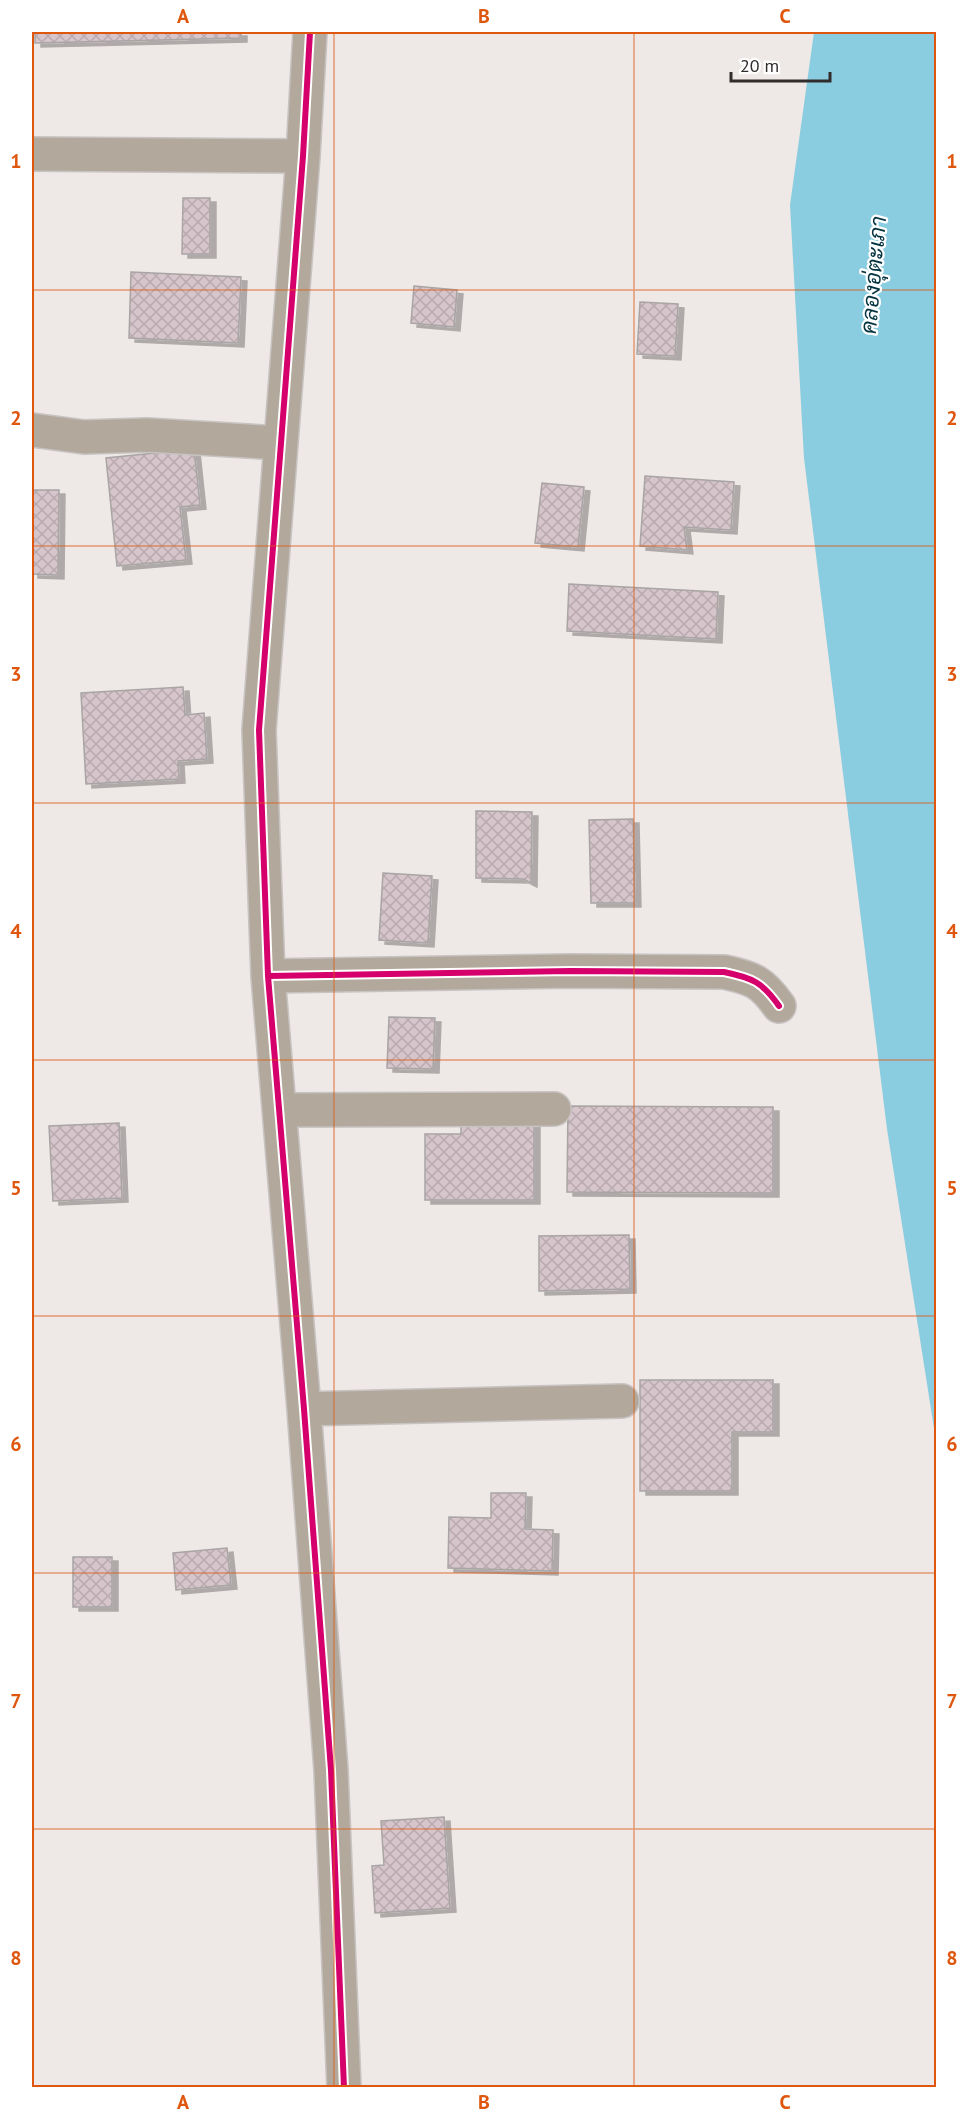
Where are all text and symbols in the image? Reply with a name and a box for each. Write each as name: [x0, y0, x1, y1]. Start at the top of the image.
text: A: [177, 3, 190, 29]
text: B: [478, 3, 490, 29]
text: C: [779, 3, 791, 29]
scale bar: [731, 45, 830, 83]
text: 20 m: [740, 54, 779, 77]
text: 1: [10, 148, 22, 174]
text: 1: [946, 148, 958, 174]
water label: คลองอุ่ตะเภา: [854, 215, 894, 335]
text: 2: [10, 405, 22, 431]
text: 2: [946, 405, 958, 431]
text: 3: [10, 661, 22, 687]
text: 3: [946, 661, 958, 687]
text: 4: [10, 918, 22, 944]
text: 4: [946, 918, 958, 944]
text: 5: [10, 1175, 22, 1201]
text: 5: [946, 1175, 958, 1201]
text: 6: [10, 1431, 22, 1457]
text: 6: [946, 1431, 958, 1457]
text: 7: [10, 1688, 22, 1714]
text: 7: [946, 1688, 958, 1714]
text: 8: [10, 1945, 22, 1971]
text: 8: [946, 1945, 958, 1971]
text: A: [177, 2089, 190, 2115]
text: B: [478, 2089, 490, 2115]
text: C: [779, 2089, 791, 2115]

